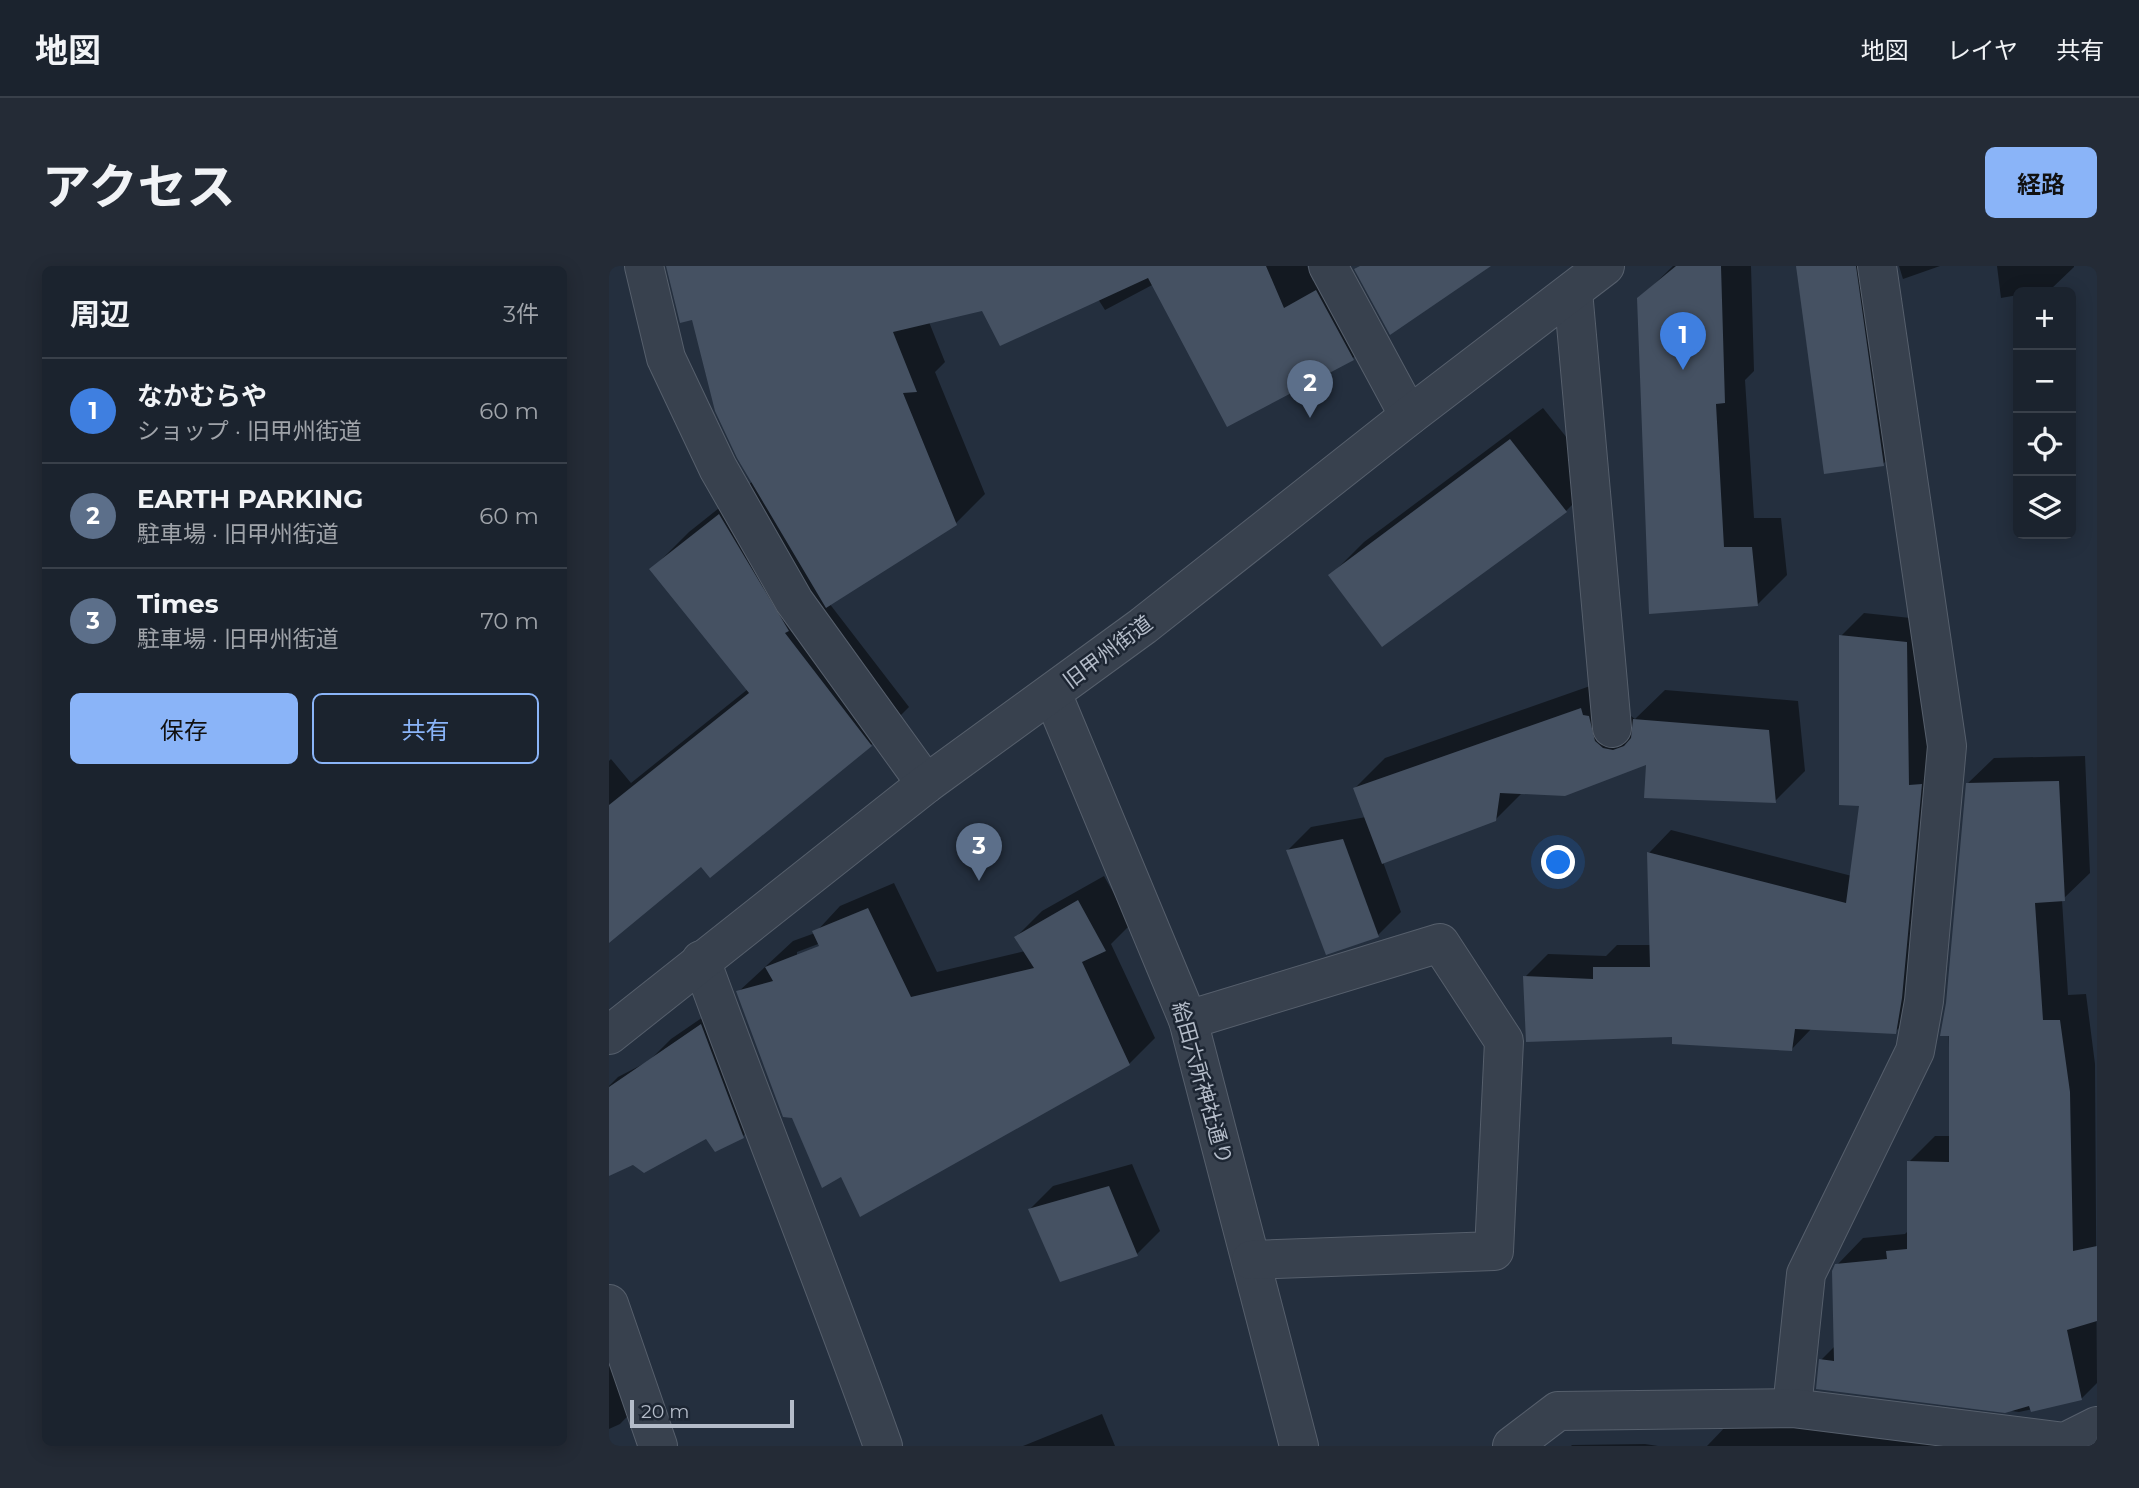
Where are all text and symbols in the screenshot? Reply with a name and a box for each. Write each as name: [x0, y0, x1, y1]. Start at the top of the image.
text: 地図: [35, 30, 101, 70]
text: 地図: [1861, 36, 1909, 65]
text: レイヤ: [1947, 36, 2018, 65]
text: 共有: [2056, 36, 2104, 65]
button: 経路: [1985, 147, 2097, 218]
text: アクセス: [42, 157, 236, 216]
map controls: [2013, 287, 2076, 539]
button: +: [2013, 287, 2076, 350]
text: 周辺: [70, 296, 130, 333]
text: 3件: [503, 300, 539, 328]
pin: 1: [1660, 312, 1706, 370]
button: −: [2013, 350, 2076, 413]
pin: 2: [1287, 360, 1333, 418]
text: なかむらや: [137, 380, 267, 412]
text: 1: [88, 397, 98, 425]
text: 60 m: [479, 397, 539, 425]
button: locate: [2013, 413, 2076, 476]
text: ショップ · 旧甲州街道: [137, 417, 362, 445]
button: layers: [2013, 476, 2076, 539]
text: EARTH PARKING: [137, 483, 363, 515]
text: 2: [86, 502, 100, 530]
text: 60 m: [479, 502, 539, 530]
text: 駐車場 · 旧甲州街道: [137, 520, 339, 548]
text: Times: [137, 588, 218, 620]
text: 3: [86, 607, 100, 635]
text: 70 m: [480, 607, 539, 635]
street label: 旧甲州街道: [1058, 610, 1157, 693]
text: 駐車場 · 旧甲州街道: [137, 625, 339, 653]
button: 保存: [70, 693, 298, 764]
button: 共有: [312, 693, 539, 764]
pin: 3: [956, 823, 1002, 881]
your location: [1541, 845, 1575, 879]
street label: 給田六所神社通り: [1167, 999, 1238, 1167]
scale bar: [630, 1397, 795, 1429]
text: 20 m: [641, 1400, 689, 1423]

